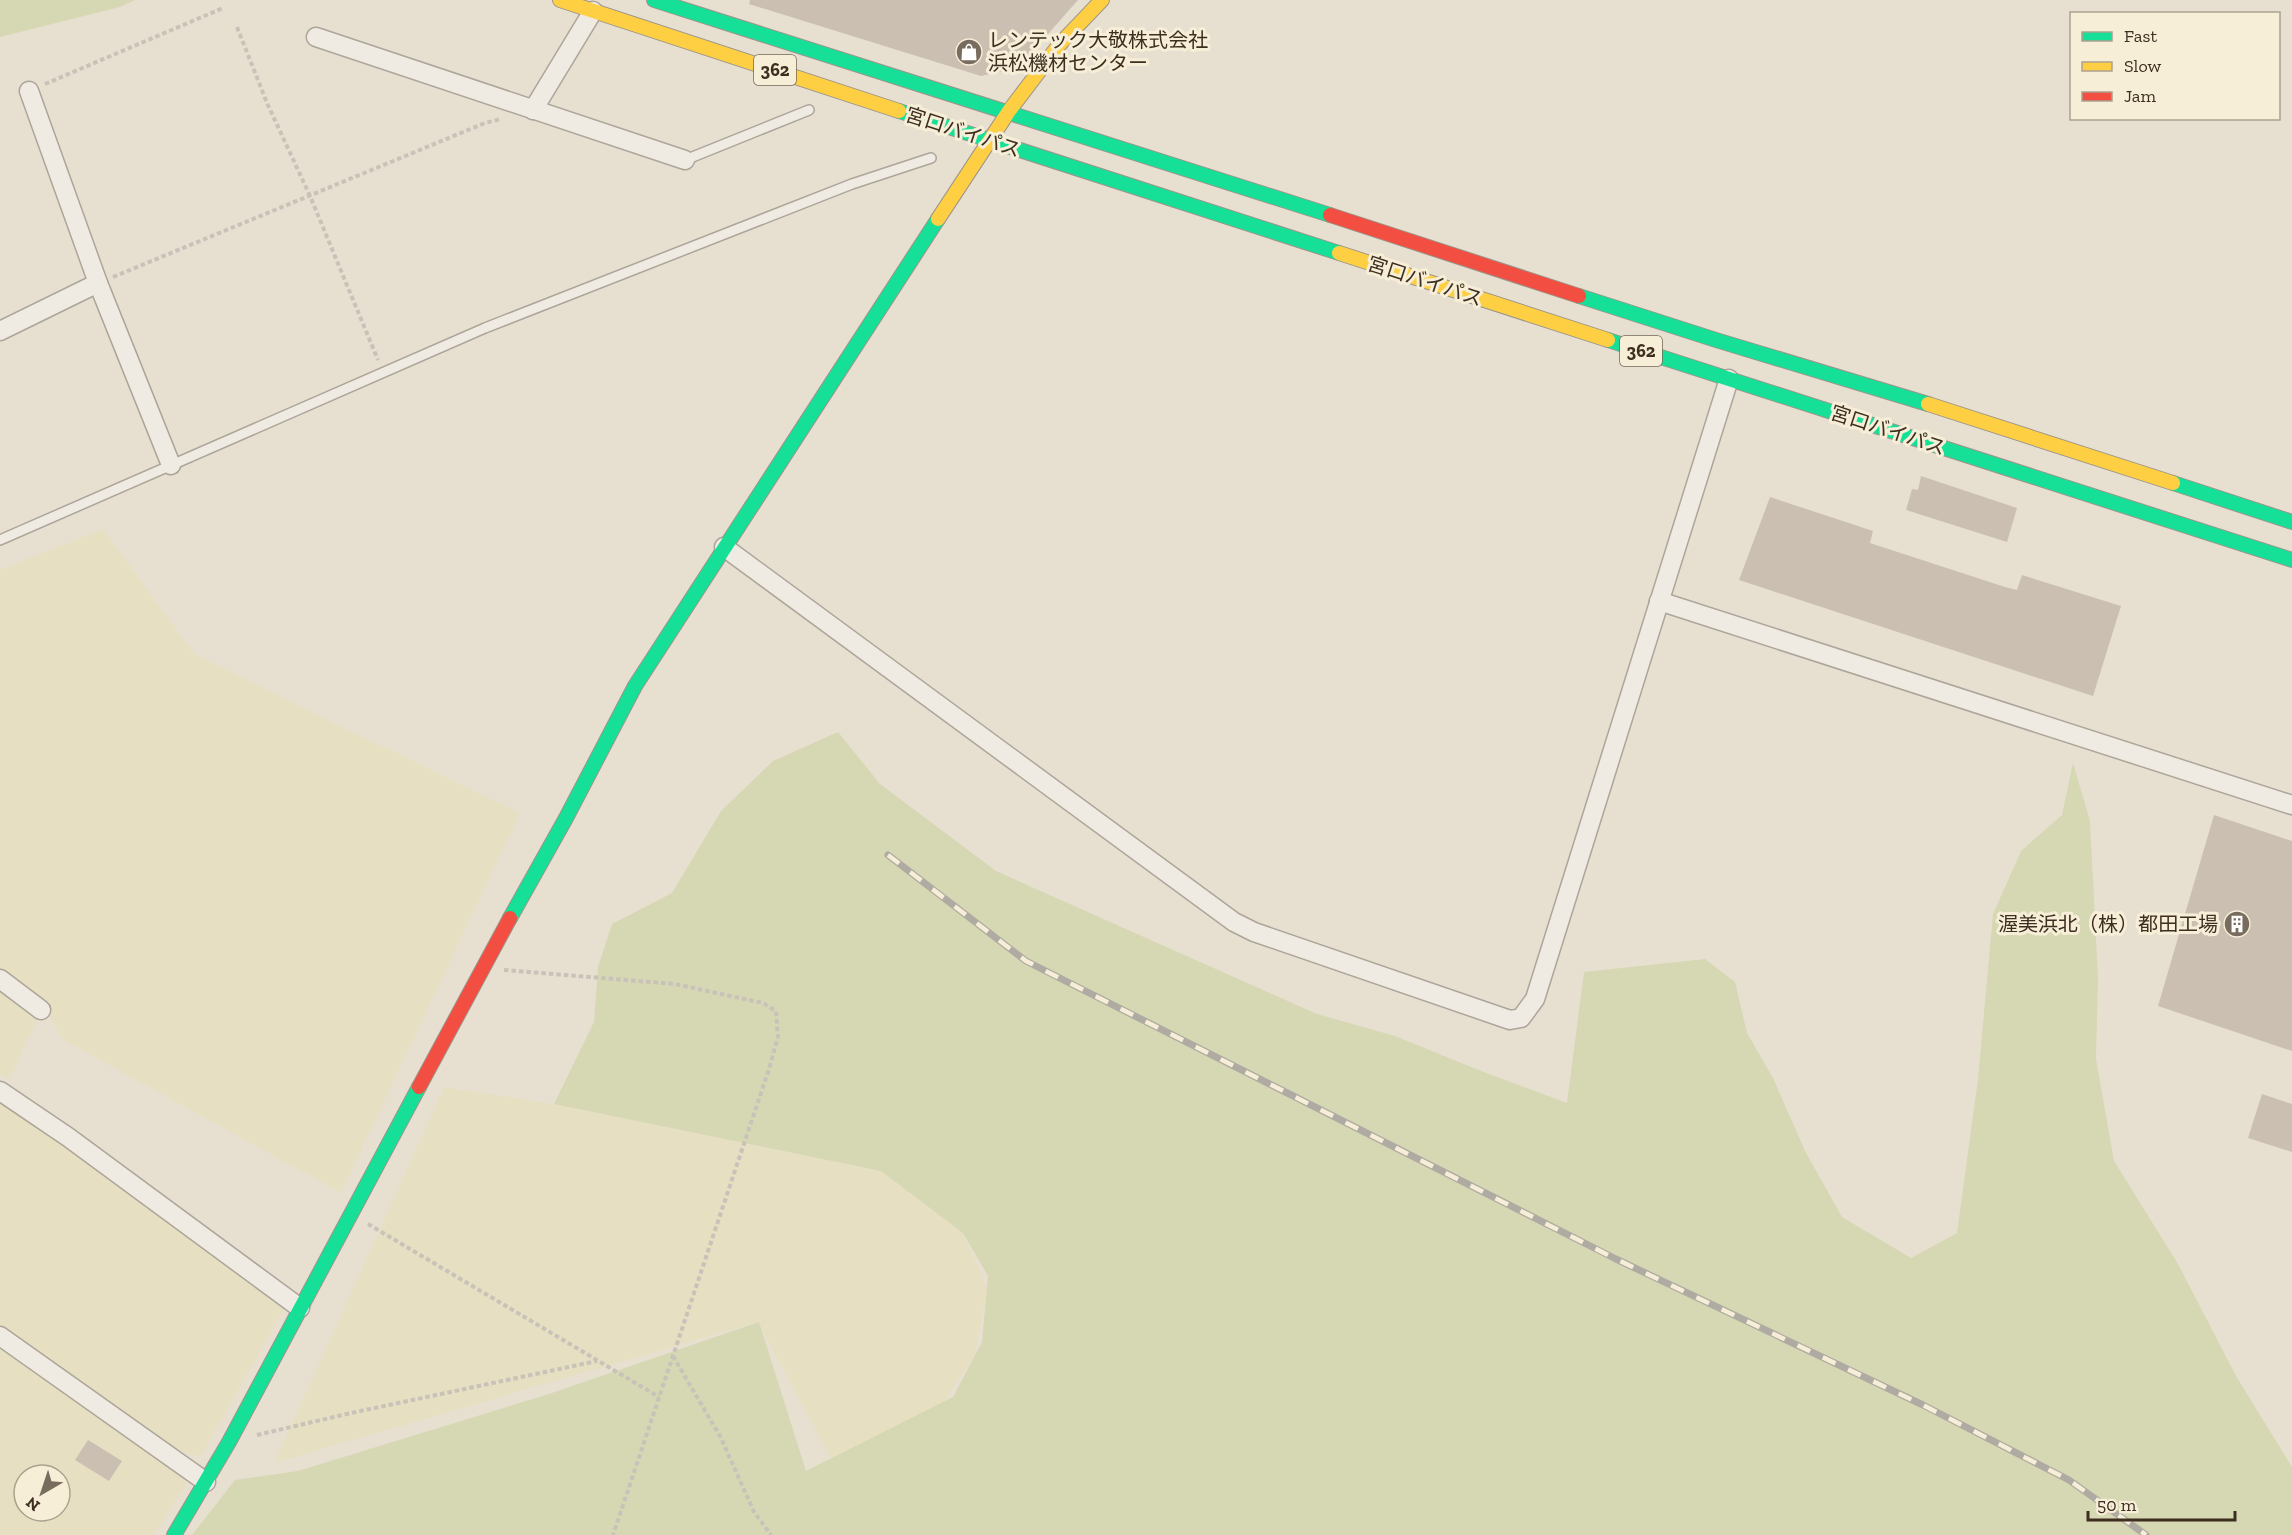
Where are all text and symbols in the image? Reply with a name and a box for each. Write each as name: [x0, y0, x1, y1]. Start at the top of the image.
legend: [2070, 12, 2280, 120]
text: Fast: [2124, 25, 2157, 47]
place label: レンテック大敬株式会社 浜松機材センター: [988, 28, 1208, 75]
shop icon: レンテック大敬株式会社 浜松機材センター: [954, 37, 984, 67]
road number: 362: [754, 55, 796, 85]
text: Slow: [2124, 55, 2161, 77]
text: Jam: [2124, 85, 2156, 107]
street label: 宮口バイパス: [902, 102, 1024, 162]
street label: 宮口バイパス: [1364, 251, 1486, 311]
road number: 362: [1620, 336, 1662, 366]
street label: 宮口バイパス: [1827, 400, 1949, 460]
building icon: 渥美浜北（株）都田工場: [2222, 909, 2252, 939]
place label: 渥美浜北（株）都田工場: [1998, 912, 2218, 936]
north arrow: [12, 1463, 72, 1523]
scale bar: [2088, 1484, 2235, 1522]
text: N: [22, 1493, 44, 1515]
text: 50 m: [2097, 1494, 2137, 1516]

